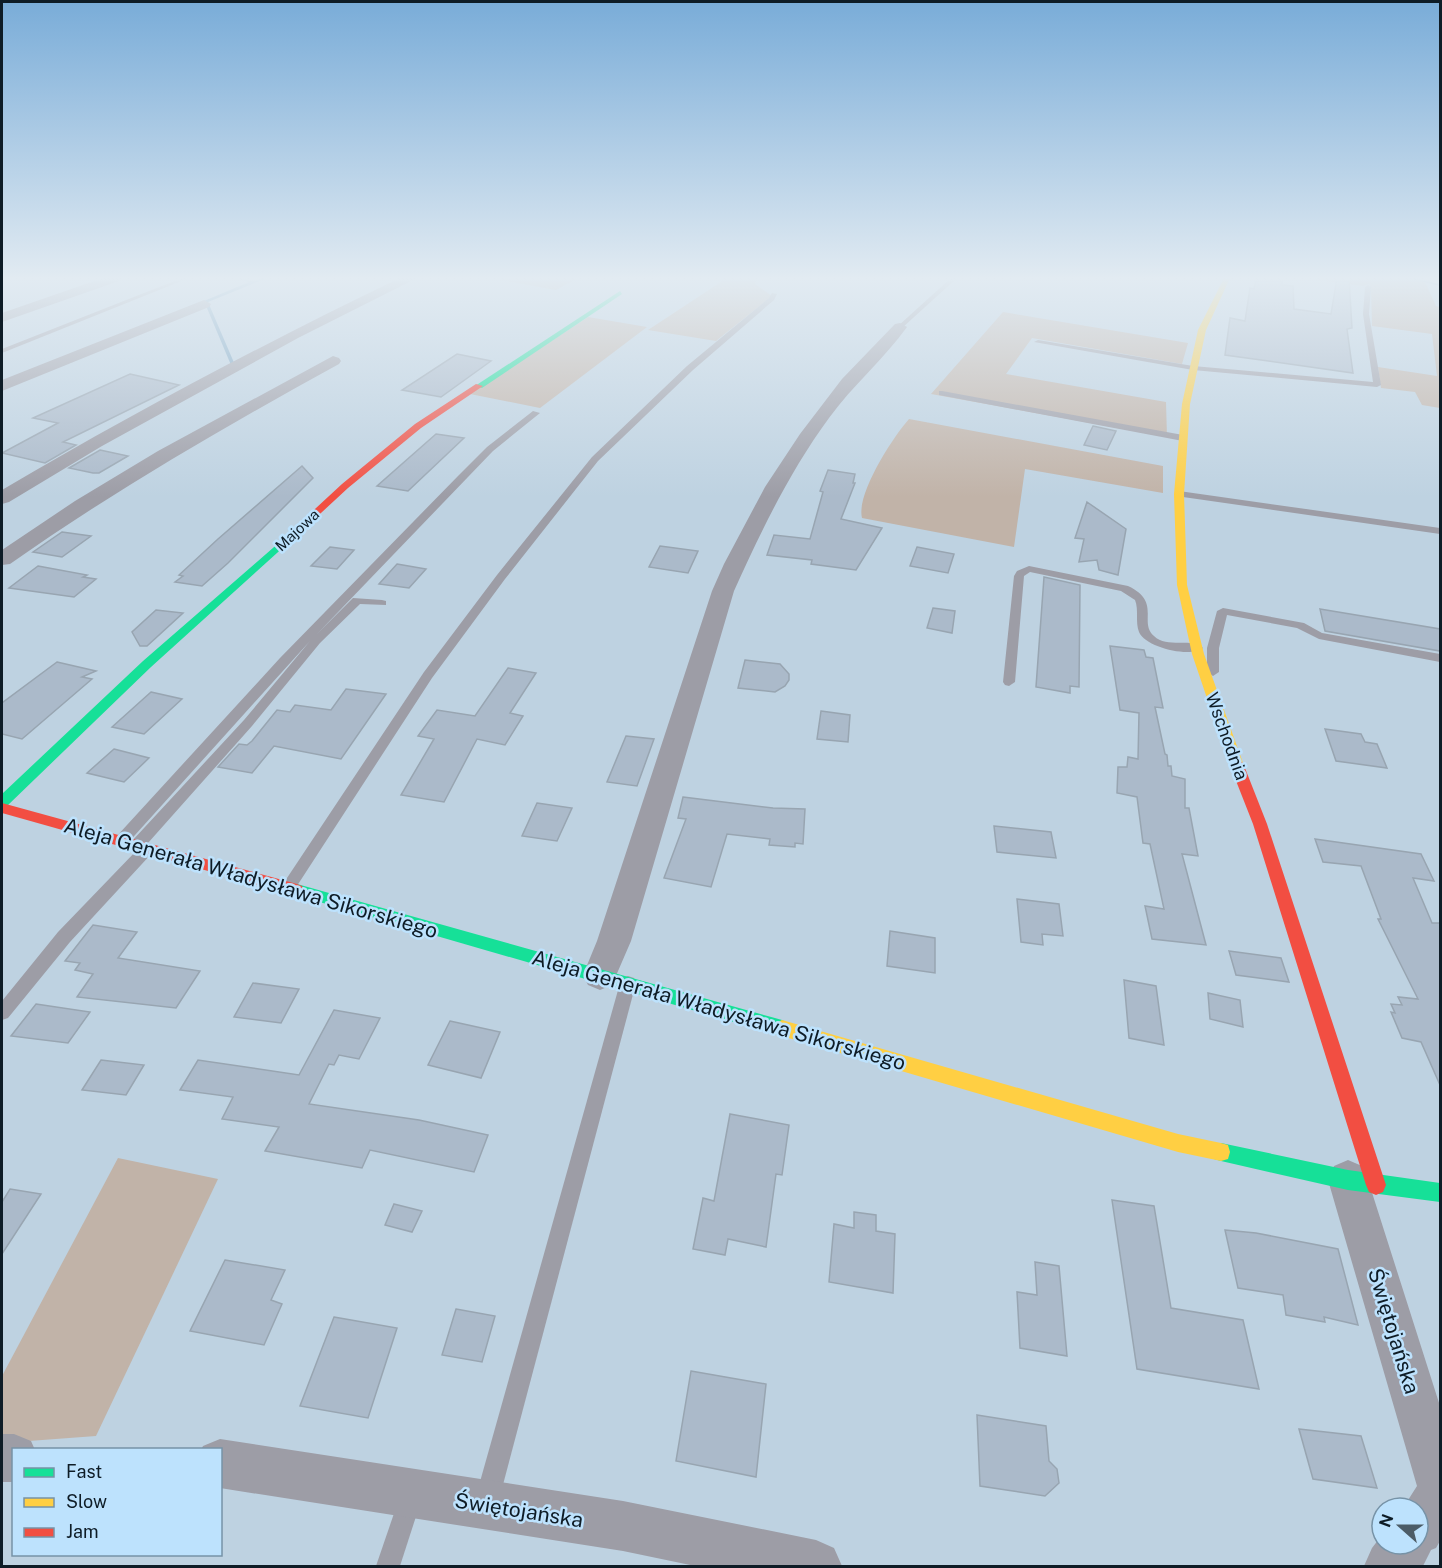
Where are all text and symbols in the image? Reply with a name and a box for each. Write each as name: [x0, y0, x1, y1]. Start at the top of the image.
street label: Majowa: [272, 505, 322, 555]
street label: Wschodnia: [1201, 689, 1253, 783]
street label: Aleja Generała Władysława Sikorskiego: [61, 813, 441, 943]
street label: Aleja Generała Władysława Sikorskiego: [529, 945, 909, 1075]
street label: Świętojańska: [1363, 1265, 1425, 1397]
legend: [12, 1448, 222, 1556]
text: Fast: [66, 1461, 102, 1482]
street label: Świętojańska: [453, 1487, 585, 1533]
text: Slow: [66, 1491, 107, 1512]
north arrow: [1370, 1496, 1430, 1556]
text: N: [1375, 1512, 1398, 1530]
text: Jam: [66, 1521, 99, 1542]

